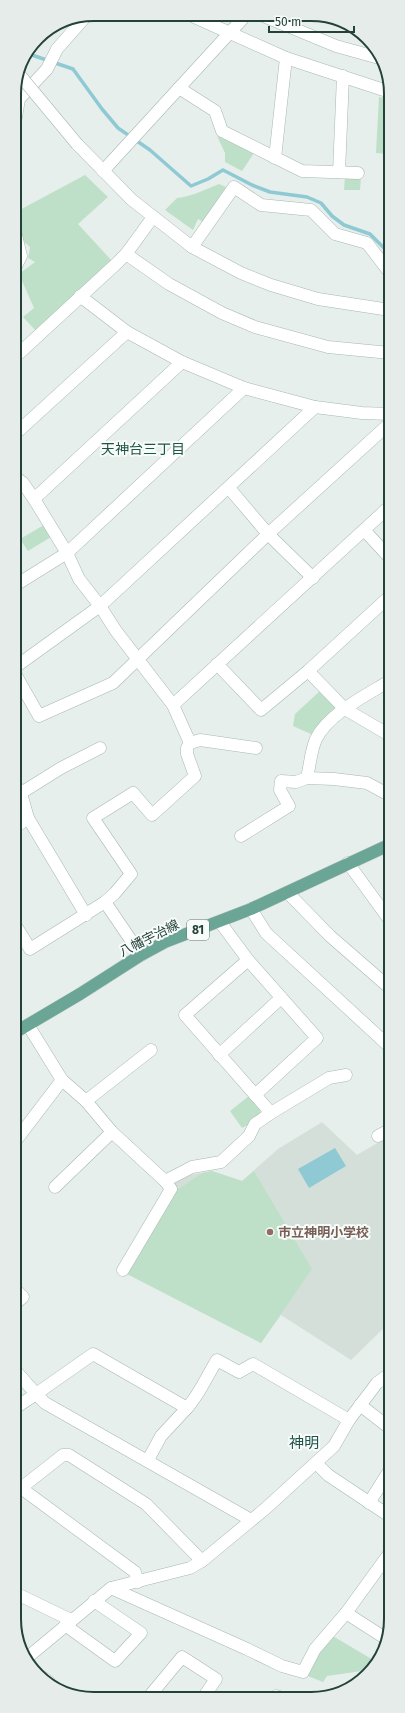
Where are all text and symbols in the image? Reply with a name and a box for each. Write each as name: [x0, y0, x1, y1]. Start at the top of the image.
scale bar: [269, 8, 354, 34]
text: 50 m: [275, 15, 301, 29]
district label: 天神台三丁目: [101, 441, 185, 458]
street label: 八幡宇治線: [117, 917, 181, 959]
road number: 81: [187, 920, 209, 940]
place label: 市立神明小学校: [278, 1225, 369, 1240]
marker: 市立神明小学校: [265, 1227, 275, 1237]
district label: 神明: [289, 1434, 319, 1452]

